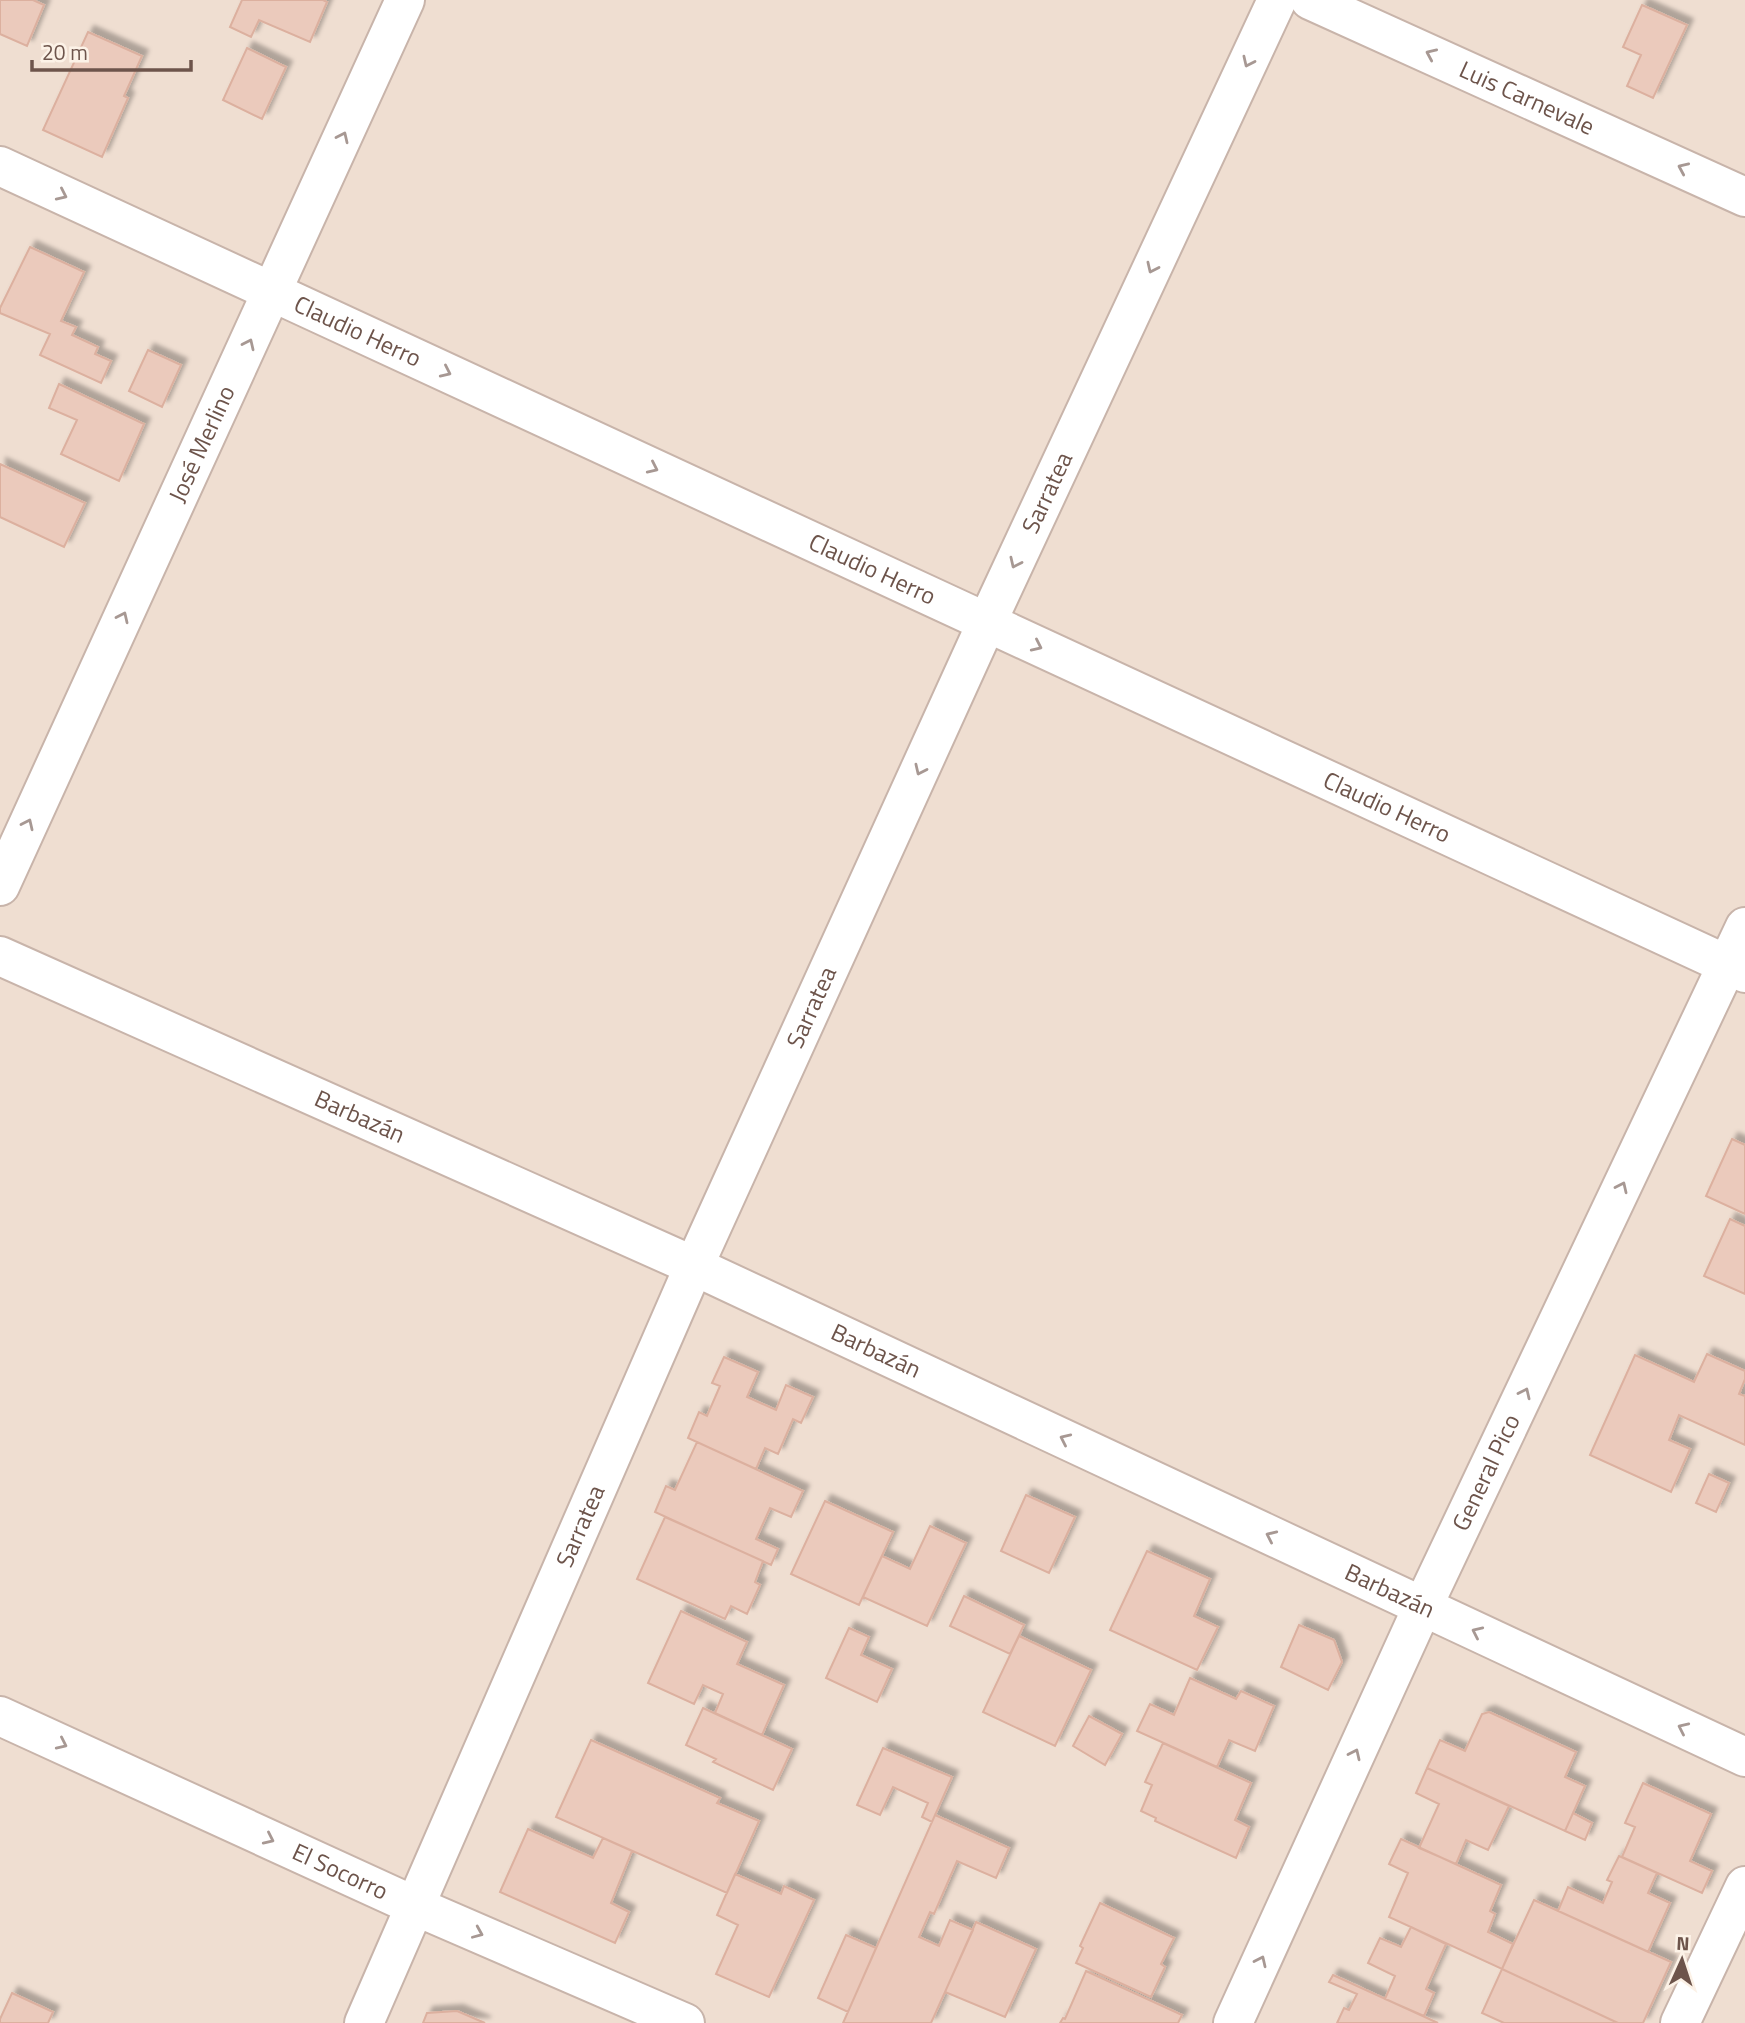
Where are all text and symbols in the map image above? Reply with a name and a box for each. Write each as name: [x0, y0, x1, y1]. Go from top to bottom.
scale bar: [32, 28, 191, 72]
text: 20 m: [42, 36, 88, 68]
one-way arrow: [1426, 49, 1438, 63]
street label: Luis Carnevale: [1454, 51, 1601, 144]
one-way arrow: [1242, 55, 1256, 67]
one-way arrow: [335, 131, 349, 144]
one-way arrow: [1678, 162, 1690, 176]
one-way arrow: [55, 187, 67, 201]
one-way arrow: [1146, 261, 1160, 273]
street label: Claudio Herro: [288, 285, 428, 375]
one-way arrow: [241, 338, 255, 351]
one-way arrow: [439, 364, 451, 378]
street label: José Merlino: [159, 379, 243, 508]
street label: Sarratea: [1012, 446, 1081, 539]
one-way arrow: [646, 460, 658, 474]
street label: Claudio Herro: [803, 523, 942, 613]
one-way arrow: [1009, 556, 1023, 568]
one-way arrow: [115, 612, 129, 624]
one-way arrow: [1030, 637, 1042, 651]
street label: Claudio Herro: [1318, 761, 1457, 851]
one-way arrow: [914, 763, 928, 775]
one-way arrow: [20, 819, 34, 831]
street label: Sarratea: [777, 960, 845, 1054]
street label: Barbazán: [309, 1080, 411, 1152]
one-way arrow: [1614, 1182, 1628, 1194]
street label: Barbazán: [826, 1314, 927, 1387]
one-way arrow: [1516, 1388, 1530, 1400]
street label: General Pico: [1442, 1408, 1529, 1537]
one-way arrow: [1060, 1434, 1072, 1448]
street label: Sarratea: [546, 1479, 613, 1573]
one-way arrow: [1266, 1530, 1278, 1544]
street label: Barbazán: [1339, 1554, 1441, 1627]
one-way arrow: [1472, 1626, 1484, 1640]
one-way arrow: [1678, 1722, 1690, 1736]
one-way arrow: [55, 1736, 67, 1750]
one-way arrow: [1347, 1749, 1361, 1761]
one-way arrow: [262, 1831, 274, 1845]
street label: El Socorro: [287, 1833, 394, 1908]
one-way arrow: [470, 1925, 483, 1939]
north arrow: [1647, 1925, 1717, 1995]
text: N: [1676, 1928, 1690, 1957]
one-way arrow: [1253, 1956, 1267, 1968]

